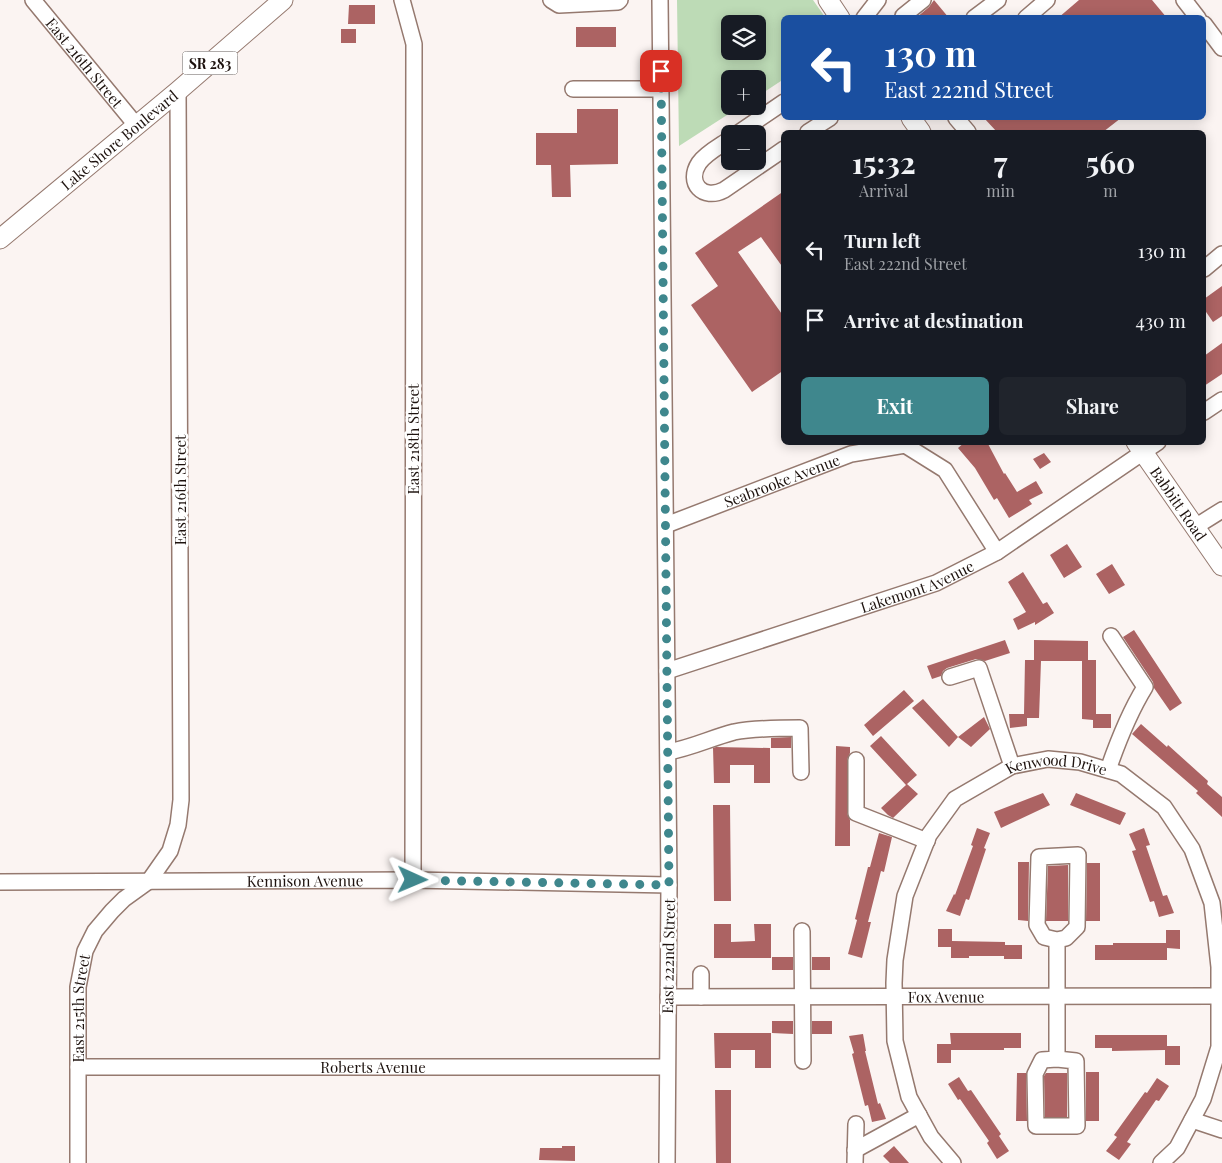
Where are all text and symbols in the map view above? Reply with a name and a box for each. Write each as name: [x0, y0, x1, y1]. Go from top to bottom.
street label: East 216th Street: [42, 13, 128, 112]
map controls: [721, 15, 766, 170]
button: layers: [721, 15, 766, 60]
text: 130 m: [884, 29, 977, 76]
icon: left: [801, 35, 866, 100]
pin: [640, 50, 682, 92]
road number: SR 283: [182, 52, 238, 74]
icon: arrive: [647, 57, 675, 85]
button: +: [721, 70, 766, 115]
text: East 222nd Street: [884, 74, 1053, 104]
street label: Lake Shore Boulevard: [57, 85, 182, 194]
button: −: [721, 125, 766, 170]
text: 15:32: [852, 142, 916, 182]
text: 7: [994, 142, 1007, 182]
text: 560: [1085, 142, 1135, 182]
text: Arrival: [859, 180, 908, 201]
text: min: [986, 180, 1015, 201]
text: m: [1103, 180, 1117, 201]
text: Turn left: [844, 227, 921, 253]
icon: left: [801, 236, 829, 264]
text: 130 m: [1138, 237, 1186, 263]
text: East 222nd Street: [844, 253, 967, 274]
icon: arrive: [801, 306, 829, 334]
text: Arrive at destination: [844, 307, 1024, 333]
text: 430 m: [1135, 307, 1186, 333]
button: Exit: [801, 377, 989, 435]
button: Share: [999, 377, 1186, 435]
street label: East 218th Street: [403, 383, 423, 494]
street label: East 216th Street: [170, 434, 190, 545]
street label: Seabrooke Avenue: [721, 449, 843, 512]
street label: Babbitt Road: [1146, 463, 1212, 545]
street label: Lakemont Avenue: [858, 555, 977, 617]
street label: Kenwood Drive: [1001, 749, 1109, 779]
position arrow: [386, 853, 438, 905]
street label: Kennison Avenue: [247, 870, 363, 891]
street label: East 222nd Street: [657, 897, 679, 1014]
street label: East 215th Street: [68, 951, 94, 1063]
street label: Fox Avenue: [908, 986, 984, 1007]
street label: Roberts Avenue: [320, 1057, 426, 1077]

